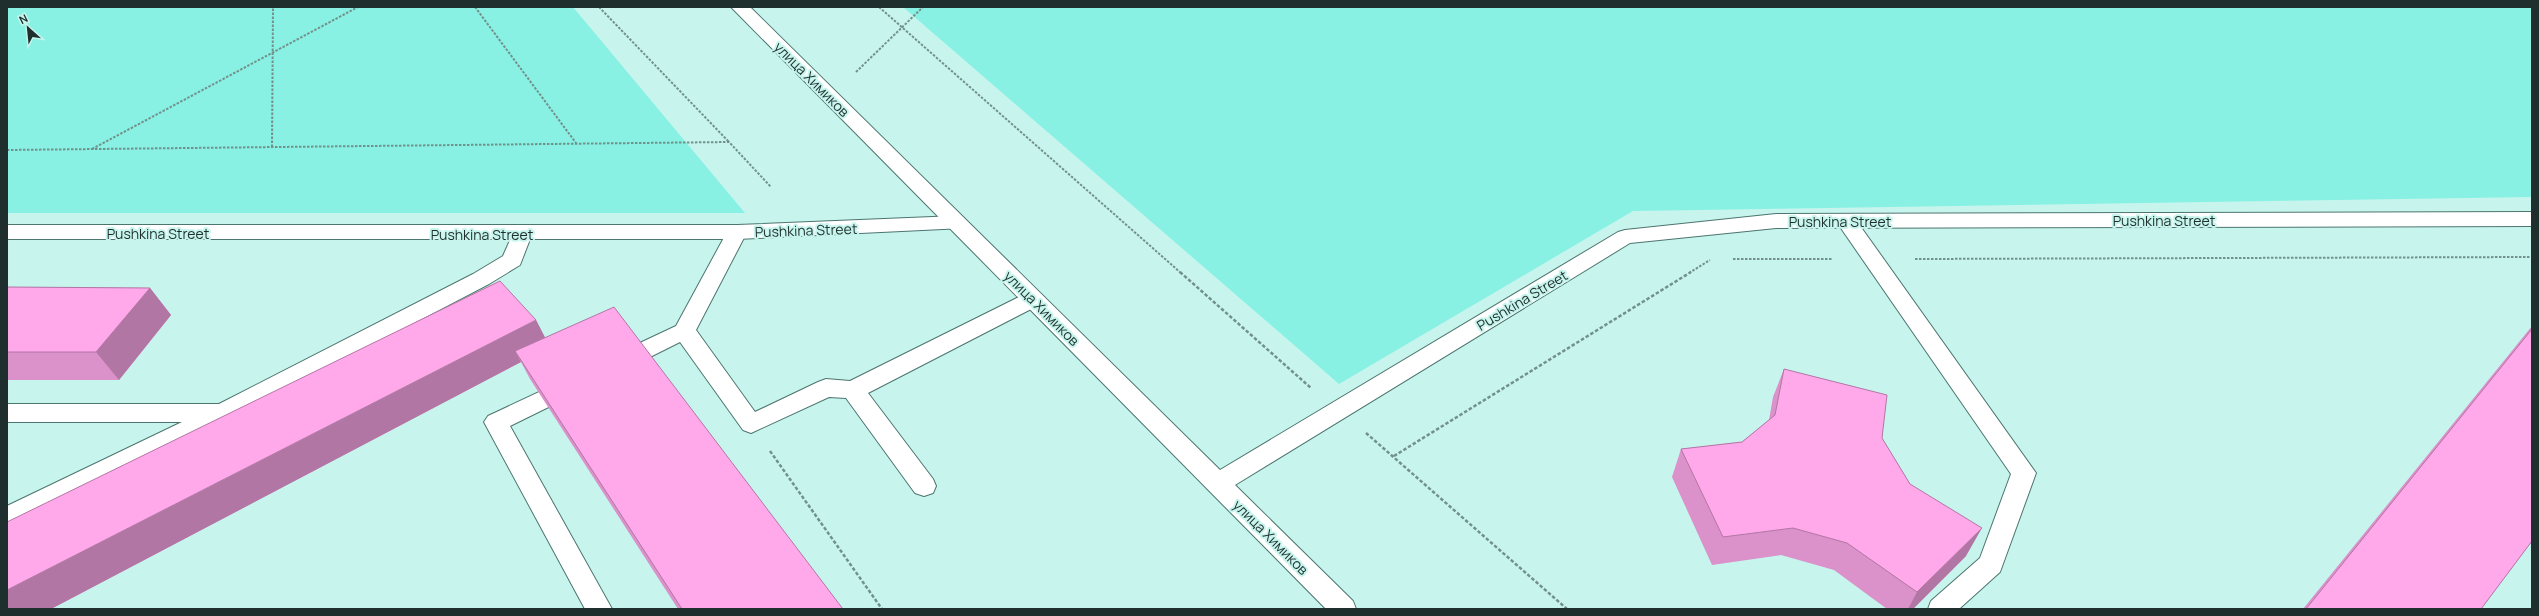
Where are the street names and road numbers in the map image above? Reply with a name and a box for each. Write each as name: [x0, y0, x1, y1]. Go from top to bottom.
street label: улица Химиков: [770, 37, 854, 121]
street label: Pushkina Street: [2113, 211, 2216, 230]
street label: Pushkina Street: [1789, 212, 1892, 231]
street label: Pushkina Street: [754, 219, 858, 241]
street label: Pushkina Street: [107, 224, 210, 243]
street label: Pushkina Street: [431, 225, 534, 244]
street label: Pushkina Street: [1473, 265, 1571, 335]
street label: улица Химиков: [1000, 266, 1084, 350]
street label: улица Химиков: [1229, 495, 1313, 579]

